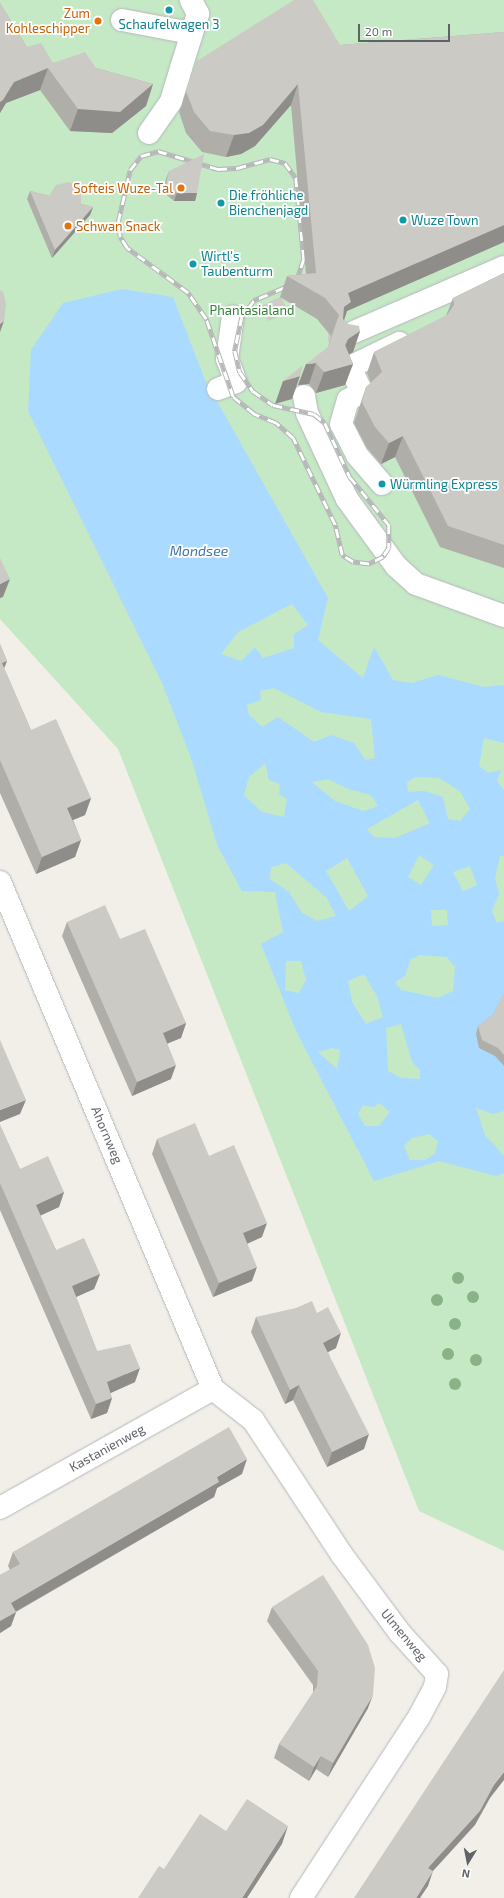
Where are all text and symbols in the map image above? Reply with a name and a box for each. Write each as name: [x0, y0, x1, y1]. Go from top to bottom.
marker: Schaufelwagen 3: [164, 5, 174, 15]
place label: Zum Kohleschipper: [6, 6, 90, 37]
marker: Zum Kohleschipper: [93, 16, 103, 26]
place label: Schaufelwagen 3: [119, 16, 219, 32]
scale bar: [360, 16, 452, 42]
text: 20 m: [365, 24, 392, 38]
place label: Softeis Wuze-Tal: [73, 180, 173, 196]
marker: Softeis Wuze-Tal: [176, 183, 186, 193]
place label: Die fröhliche Bienchenjagd: [229, 188, 308, 219]
marker: Die fröhliche Bienchenjagd: [216, 198, 226, 208]
place label: Wuze Town: [411, 212, 479, 228]
marker: Wuze Town: [398, 215, 408, 225]
place label: Schwan Snack: [76, 218, 160, 234]
marker: Schwan Snack: [63, 221, 73, 231]
place label: Wirtl's Taubenturm: [201, 249, 273, 280]
marker: Wirtl's Taubenturm: [188, 259, 198, 269]
park label: Phantasialand: [210, 302, 294, 318]
place label: Würmling Express: [390, 476, 498, 492]
marker: Würmling Express: [377, 479, 387, 489]
water label: Mondsee: [170, 543, 228, 559]
street label: Ahornweg: [88, 1104, 126, 1166]
street label: Kastanienweg: [67, 1421, 147, 1475]
street label: Ulmenweg: [378, 1606, 430, 1664]
north arrow: [448, 1842, 488, 1882]
text: N: [461, 1867, 471, 1881]

